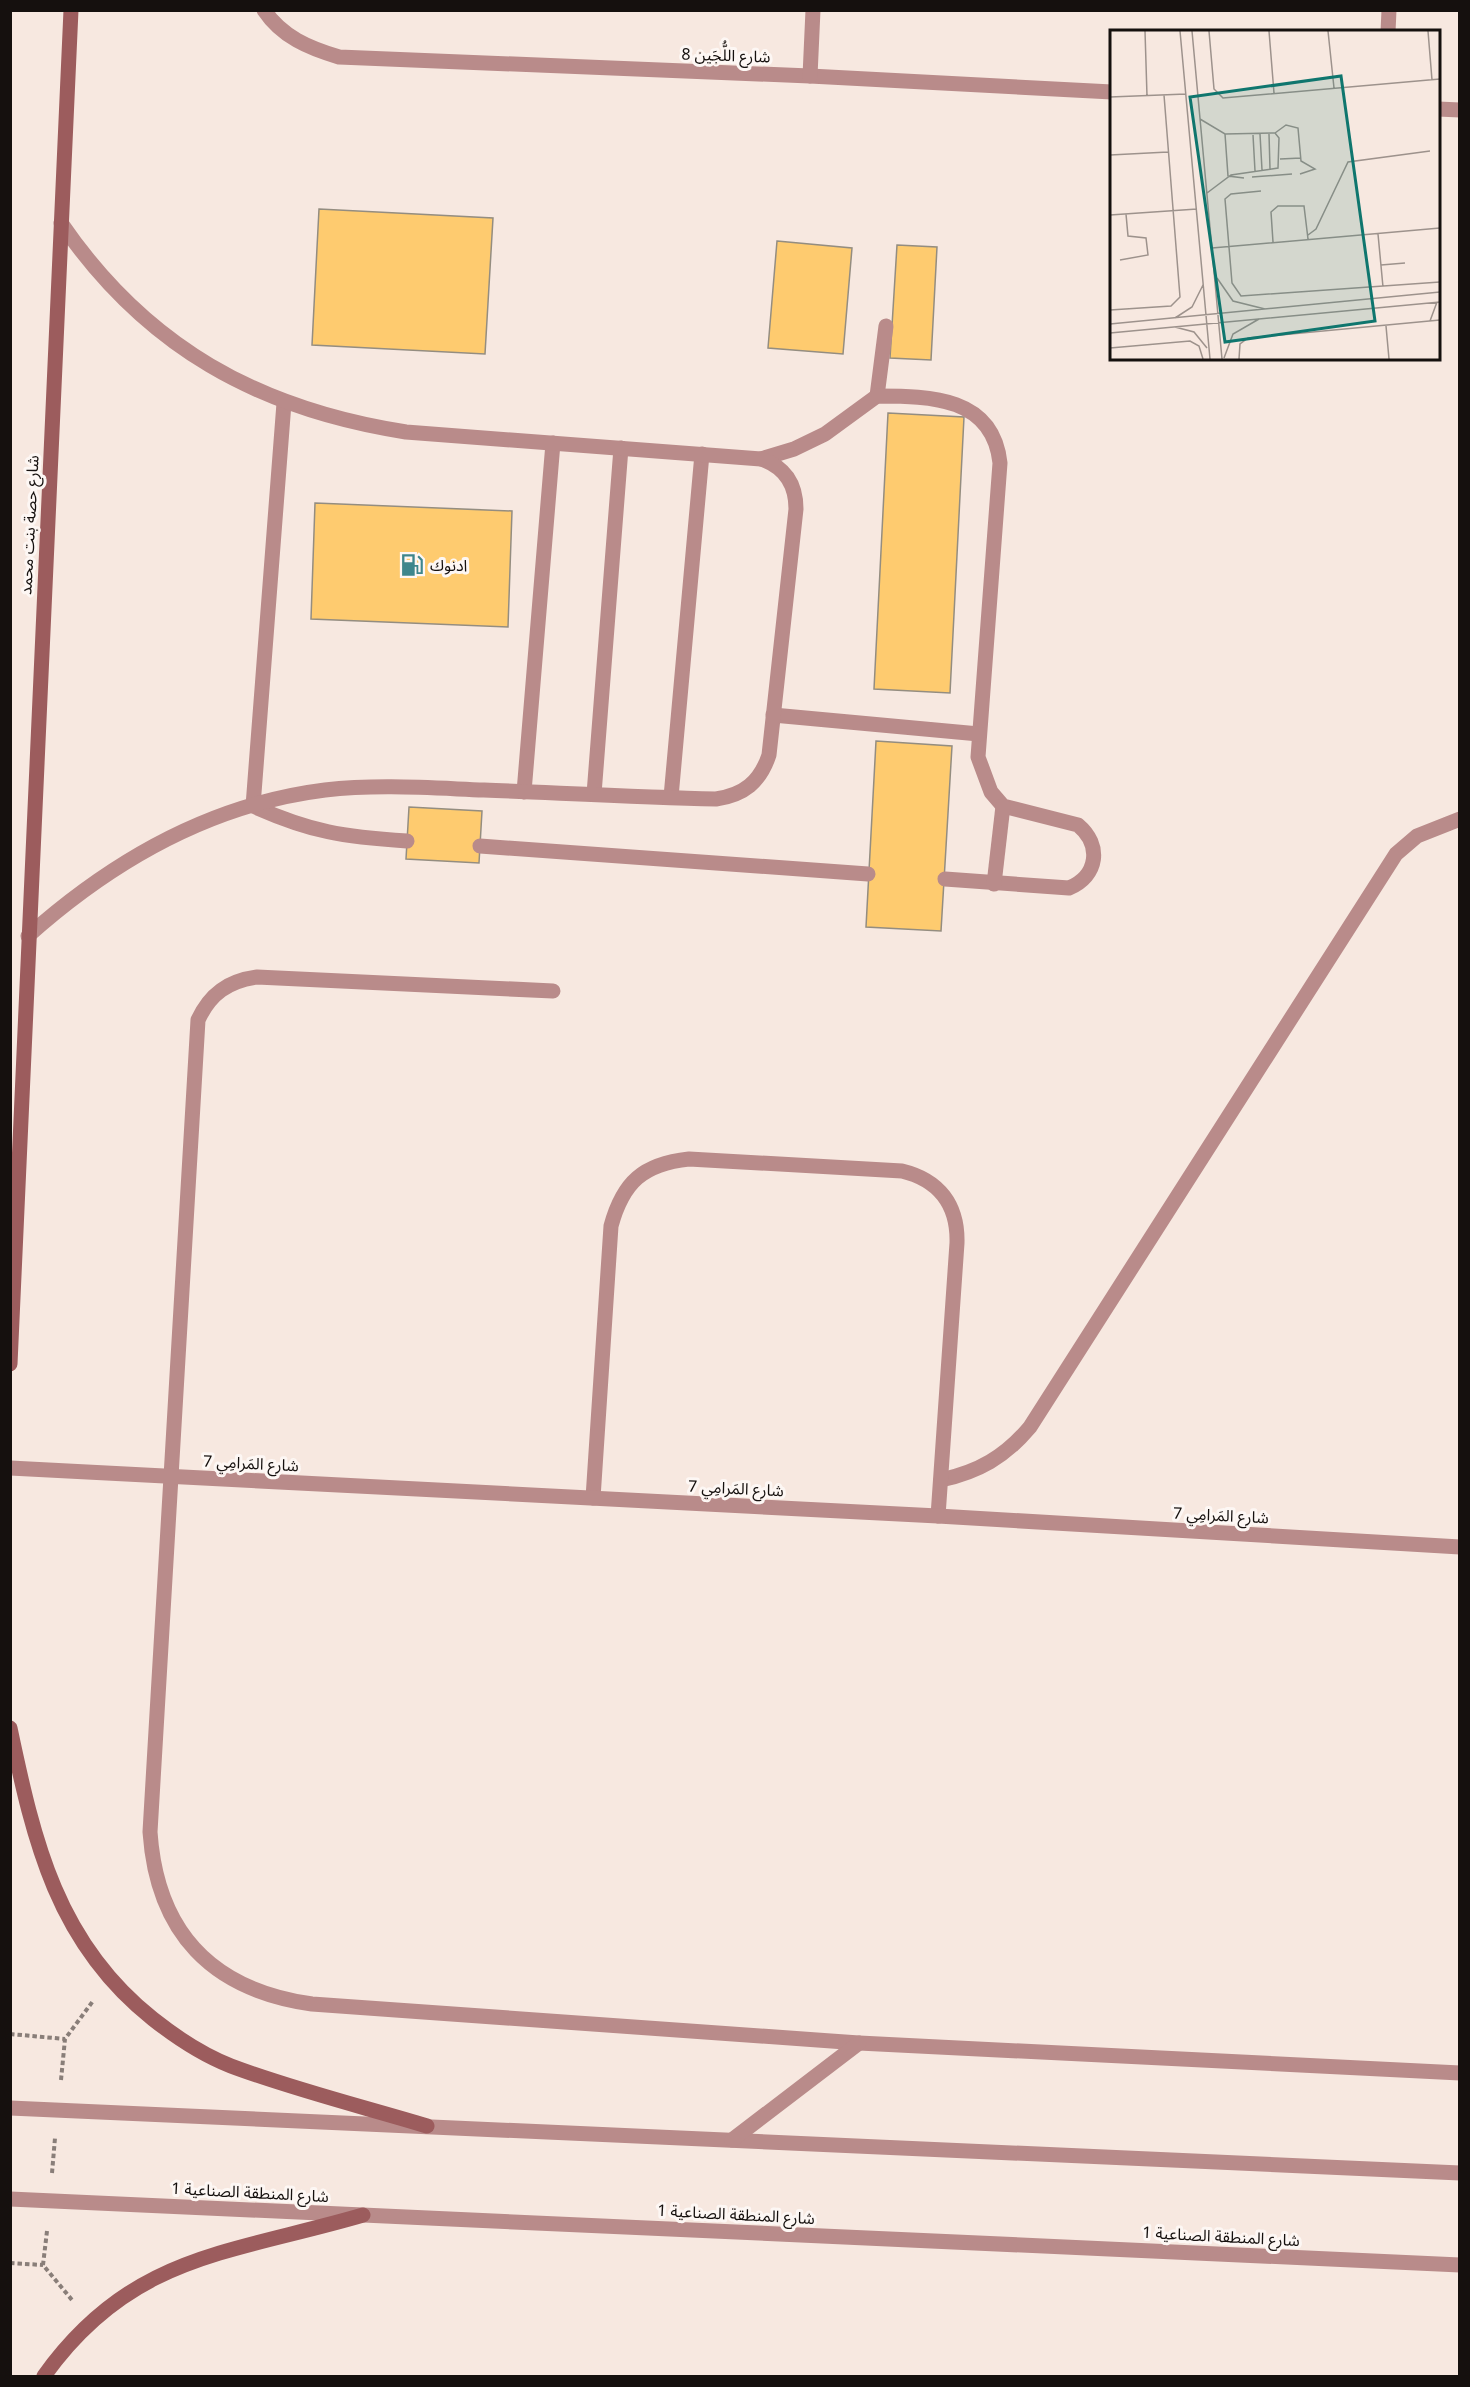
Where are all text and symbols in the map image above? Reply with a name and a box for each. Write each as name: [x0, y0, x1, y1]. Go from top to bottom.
inset map: [1110, 30, 1440, 360]
street label: شارع اللُّجَين 8: [681, 39, 771, 70]
street label: شارع حصة بنت محمد: [14, 455, 46, 595]
fuel station icon: ادنوك: [399, 552, 425, 578]
place label: ادنوك: [430, 554, 467, 576]
street label: شارع المَرامِي 7: [202, 1450, 299, 1478]
street label: شارع المَرامِي 7: [687, 1475, 784, 1503]
street label: شارع المَرامِي 7: [1172, 1502, 1269, 1530]
street label: شارع المنطقة الصناعية 1: [171, 2177, 329, 2209]
street label: شارع المنطقة الصناعية 1: [657, 2199, 815, 2231]
street label: شارع المنطقة الصناعية 1: [1142, 2221, 1300, 2253]

